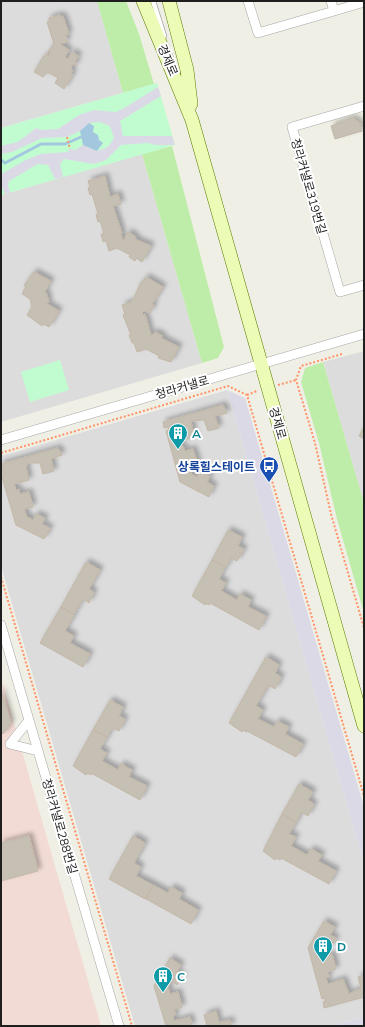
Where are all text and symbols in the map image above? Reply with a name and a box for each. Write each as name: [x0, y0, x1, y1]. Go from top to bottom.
street label: 경제로: [155, 42, 181, 78]
street label: 청라커낼로319번길: [288, 136, 330, 236]
street label: 청라커낼로: [153, 372, 211, 402]
street label: 경제로: [266, 405, 290, 441]
building icon: A: [167, 422, 189, 450]
place label: A: [192, 426, 201, 441]
bus stop icon: 상록힐스테이트: [258, 455, 280, 483]
place label: 상록힐스테이트: [178, 459, 255, 474]
street label: 청라커낼로288번길: [39, 776, 81, 876]
building icon: D: [312, 935, 334, 963]
place label: D: [337, 939, 346, 954]
building icon: C: [152, 965, 174, 993]
place label: C: [177, 969, 185, 984]

